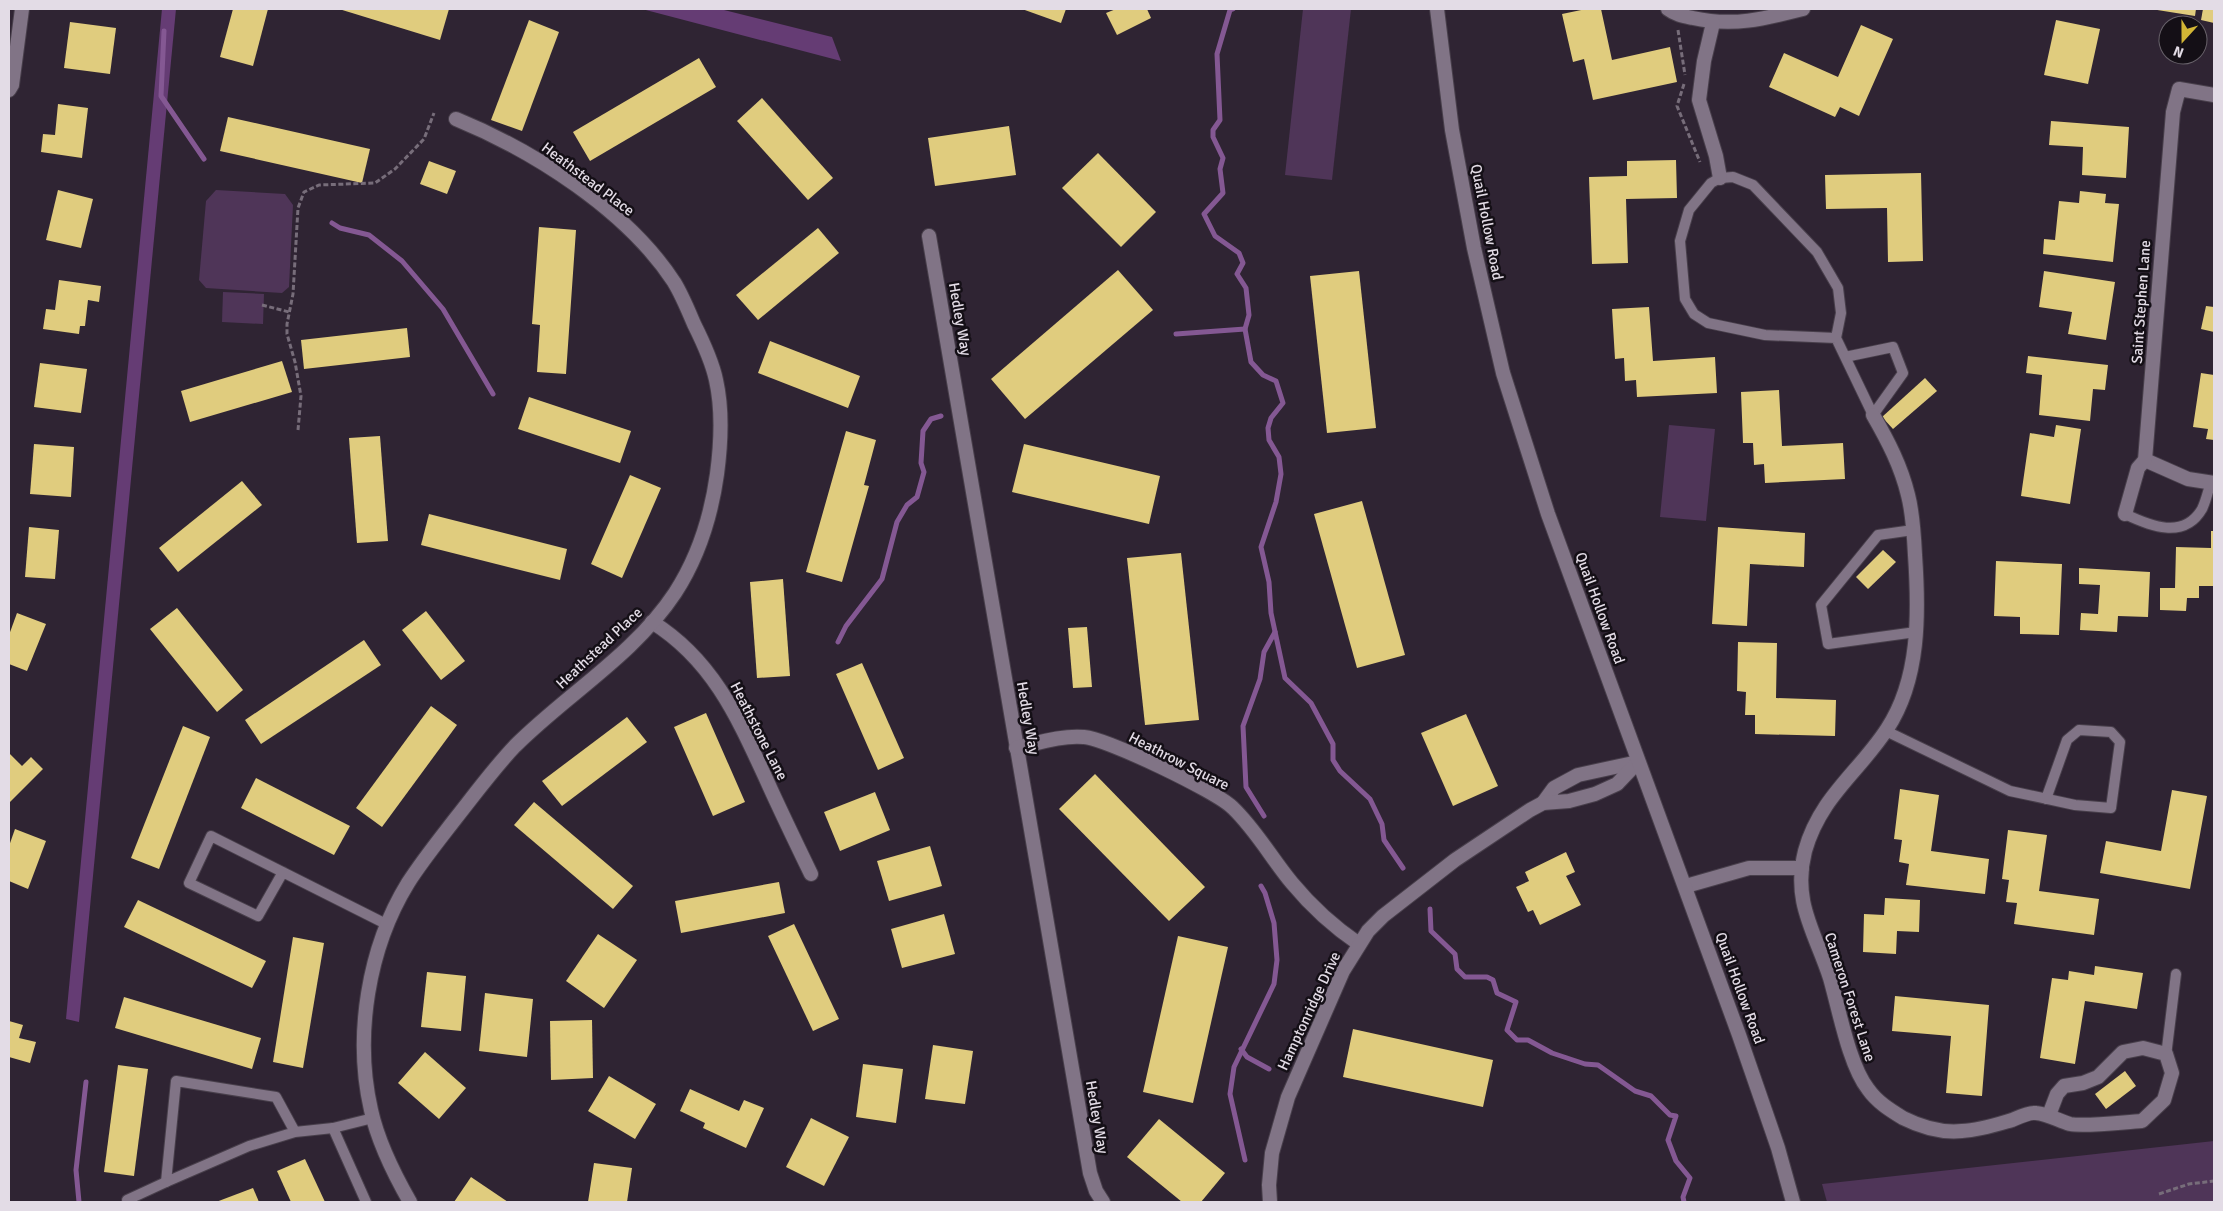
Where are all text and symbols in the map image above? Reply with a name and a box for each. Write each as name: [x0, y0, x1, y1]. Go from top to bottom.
north arrow: [2158, 15, 2208, 65]
text: N: [2171, 42, 2186, 61]
street label: Heathstead Place: [538, 138, 638, 220]
street label: Quail Hollow Road: [1467, 163, 1507, 282]
street label: Saint Stephen Lane: [2128, 240, 2154, 364]
street label: Hedley Way: [945, 281, 975, 357]
street label: Quail Hollow Road: [1571, 550, 1629, 666]
street label: Heathstead Place: [552, 603, 646, 693]
street label: Heathstone Lane: [726, 679, 792, 783]
street label: Hedley Way: [1013, 680, 1043, 756]
street label: Heathrow Square: [1126, 728, 1232, 794]
street label: Quail Hollow Road: [1711, 930, 1769, 1046]
street label: Cameron Forest Lane: [1821, 930, 1879, 1064]
street label: Hamptonridge Drive: [1274, 949, 1344, 1073]
street label: Hedley Way: [1082, 1079, 1112, 1155]

